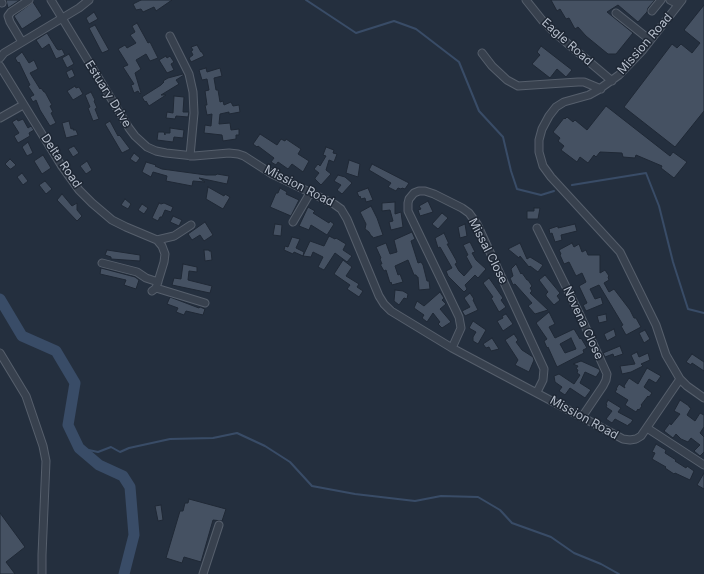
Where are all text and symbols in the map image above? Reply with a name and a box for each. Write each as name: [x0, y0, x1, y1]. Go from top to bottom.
street label: Mission Road: [615, 11, 675, 77]
street label: Eagle Road: [539, 15, 595, 69]
street label: Estuary Drive: [82, 58, 134, 130]
street label: Delta Road: [38, 131, 84, 191]
street label: Mission Road: [262, 162, 336, 210]
street label: Missal Close: [465, 216, 511, 286]
street label: Novena Close: [560, 284, 606, 362]
street label: Mission Road: [547, 393, 621, 443]

